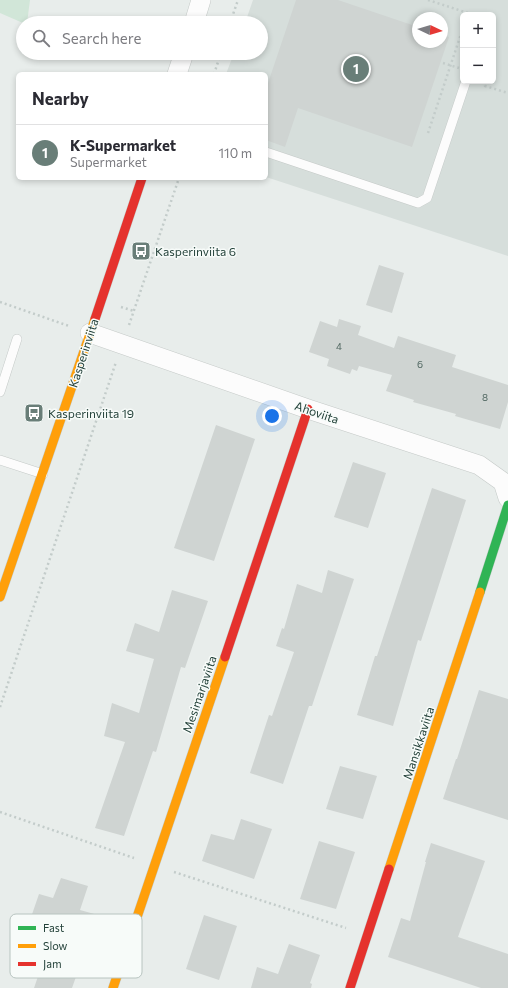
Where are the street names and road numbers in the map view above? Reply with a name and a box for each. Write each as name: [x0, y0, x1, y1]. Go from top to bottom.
street label: Kasperinviita: [65, 317, 101, 389]
street label: Ahoviita: [293, 398, 341, 426]
street label: Mesimarjaviita: [179, 654, 219, 734]
street label: Mansikkaviita: [400, 705, 436, 781]

